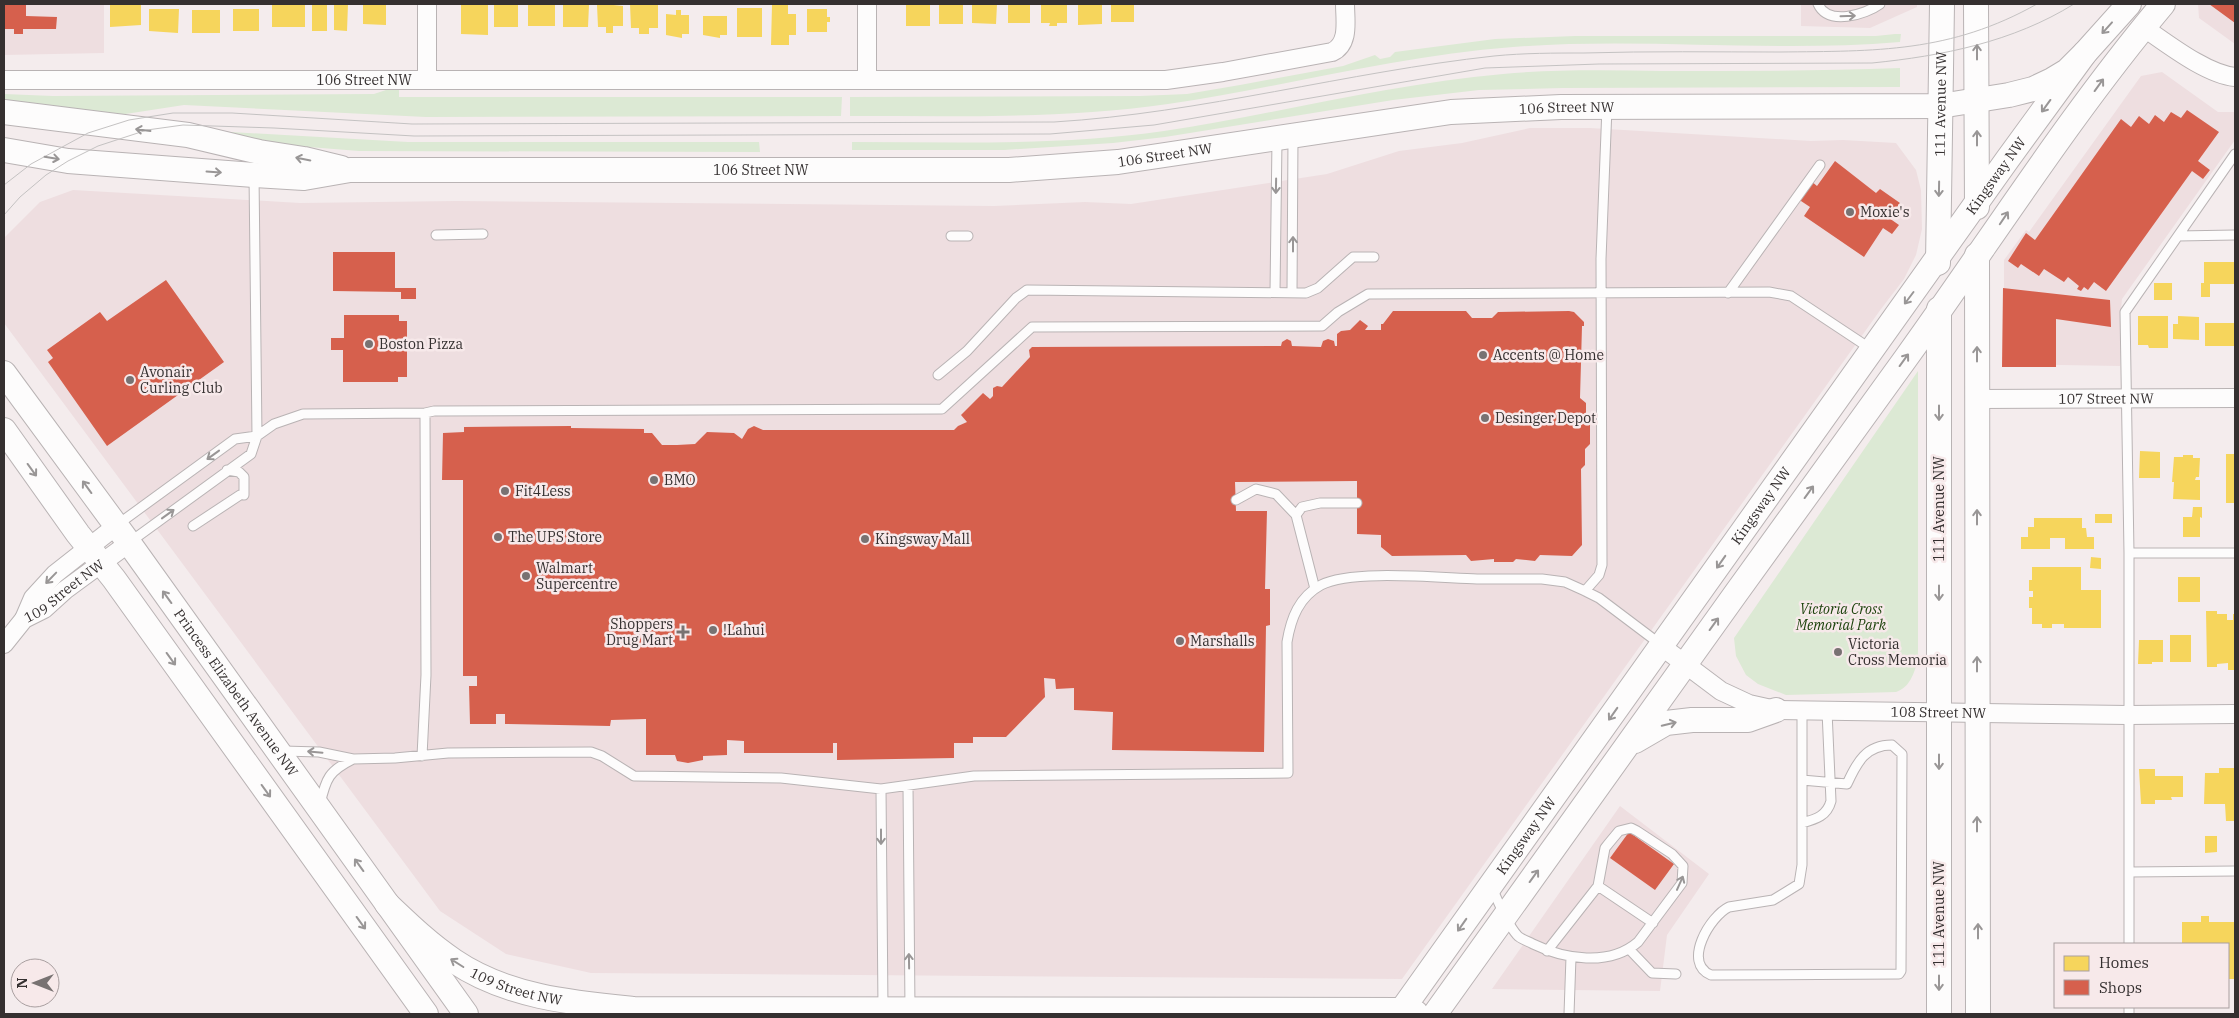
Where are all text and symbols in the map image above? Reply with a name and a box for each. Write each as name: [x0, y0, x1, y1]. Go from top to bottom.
one-way arrow: [1839, 11, 1855, 20]
one-way arrow: [2101, 22, 2113, 35]
one-way arrow: [1972, 44, 1982, 60]
street label: 111 Avenue NW: [1931, 51, 1950, 157]
street label: 106 Street NW: [316, 71, 412, 89]
one-way arrow: [2094, 78, 2104, 92]
street label: 106 Street NW: [1518, 98, 1615, 118]
one-way arrow: [2041, 99, 2051, 113]
one-way arrow: [136, 125, 152, 135]
one-way arrow: [1972, 130, 1982, 146]
street label: Kingsway NW: [1962, 133, 2030, 218]
street label: 106 Street NW: [1116, 139, 1214, 171]
one-way arrow: [44, 153, 60, 163]
one-way arrow: [295, 153, 311, 163]
street label: 106 Street NW: [713, 161, 809, 179]
one-way arrow: [205, 167, 221, 177]
one-way arrow: [1271, 178, 1281, 194]
one-way arrow: [1934, 181, 1944, 197]
place label: Moxie's: [1860, 203, 1910, 221]
marker: Moxie's: [1844, 206, 1856, 218]
one-way arrow: [1999, 211, 2009, 225]
one-way arrow: [1288, 236, 1298, 252]
one-way arrow: [1904, 291, 1914, 305]
place label: Boston Pizza: [379, 335, 463, 353]
marker: Boston Pizza: [363, 338, 375, 350]
place label: Accents @ Home: [1493, 346, 1604, 364]
one-way arrow: [1972, 347, 1982, 363]
marker: Accents @ Home: [1477, 349, 1489, 361]
one-way arrow: [1899, 354, 1909, 368]
place label: Avonair Curling Club: [140, 363, 223, 397]
marker: Avonair Curling Club: [124, 374, 136, 386]
street label: 107 Street NW: [2058, 389, 2154, 408]
one-way arrow: [1934, 404, 1944, 420]
place label: Desinger Depot: [1495, 409, 1596, 427]
marker: Desinger Depot: [1479, 412, 1491, 424]
one-way arrow: [207, 449, 221, 460]
street label: 111 Avenue NW: [1930, 456, 1948, 562]
one-way arrow: [27, 462, 37, 476]
street label: Kingsway NW: [1727, 463, 1795, 548]
place label: BMO: [664, 471, 696, 489]
marker: BMO: [648, 474, 660, 486]
one-way arrow: [82, 480, 92, 494]
place label: Fit4Less: [515, 482, 571, 500]
marker: Fit4Less: [499, 485, 511, 497]
one-way arrow: [1804, 485, 1814, 499]
one-way arrow: [161, 509, 175, 519]
one-way arrow: [1972, 509, 1982, 526]
place label: The UPS Store: [508, 528, 602, 546]
place label: Kingsway Mall: [875, 530, 970, 548]
marker: The UPS Store: [492, 531, 504, 543]
marker: Kingsway Mall: [859, 533, 871, 545]
street label: 109 Street NW: [21, 555, 108, 627]
one-way arrow: [1716, 555, 1726, 569]
place label: Walmart Supercentre: [536, 559, 618, 593]
marker: Walmart Supercentre: [520, 570, 532, 582]
one-way arrow: [45, 572, 57, 585]
one-way arrow: [1934, 584, 1944, 600]
one-way arrow: [162, 590, 172, 604]
park label: Victoria Cross Memorial Park: [1795, 600, 1887, 634]
street label: Princess Elizabeth Avenue NW: [170, 605, 302, 780]
place label: Shoppers Drug Mart: [606, 615, 673, 649]
one-way arrow: [1709, 617, 1719, 631]
place label: !Lahui: [723, 621, 765, 639]
marker: !Lahui: [707, 624, 719, 636]
marker: Shoppers Drug Mart: [677, 626, 689, 638]
place label: Marshalls: [1190, 632, 1255, 650]
marker: Marshalls: [1174, 635, 1186, 647]
place label: Victoria Cross Memoria: [1848, 635, 1947, 669]
marker: Victoria Cross Memoria: [1832, 646, 1844, 658]
one-way arrow: [166, 652, 176, 666]
one-way arrow: [1972, 656, 1982, 672]
street label: 108 Street NW: [1891, 703, 1987, 722]
one-way arrow: [1608, 707, 1618, 721]
one-way arrow: [1661, 719, 1677, 728]
one-way arrow: [308, 748, 324, 757]
one-way arrow: [1934, 754, 1944, 770]
one-way arrow: [261, 784, 271, 798]
street label: Kingsway NW: [1492, 793, 1560, 878]
one-way arrow: [1973, 816, 1982, 832]
one-way arrow: [876, 829, 886, 845]
one-way arrow: [354, 858, 364, 872]
street label: 111 Avenue NW: [1930, 861, 1948, 967]
one-way arrow: [1529, 869, 1539, 883]
one-way arrow: [1676, 876, 1686, 891]
one-way arrow: [356, 916, 366, 930]
one-way arrow: [1457, 918, 1467, 932]
one-way arrow: [1973, 923, 1983, 939]
legend: [2054, 943, 2229, 1008]
one-way arrow: [904, 953, 914, 970]
text: Homes: [2099, 953, 2149, 972]
one-way arrow: [450, 957, 464, 968]
north arrow: [10, 958, 60, 1008]
street label: 109 Street NW: [467, 963, 564, 1009]
one-way arrow: [1934, 974, 1944, 990]
text: N: [13, 977, 31, 989]
text: Shops: [2099, 978, 2142, 997]

